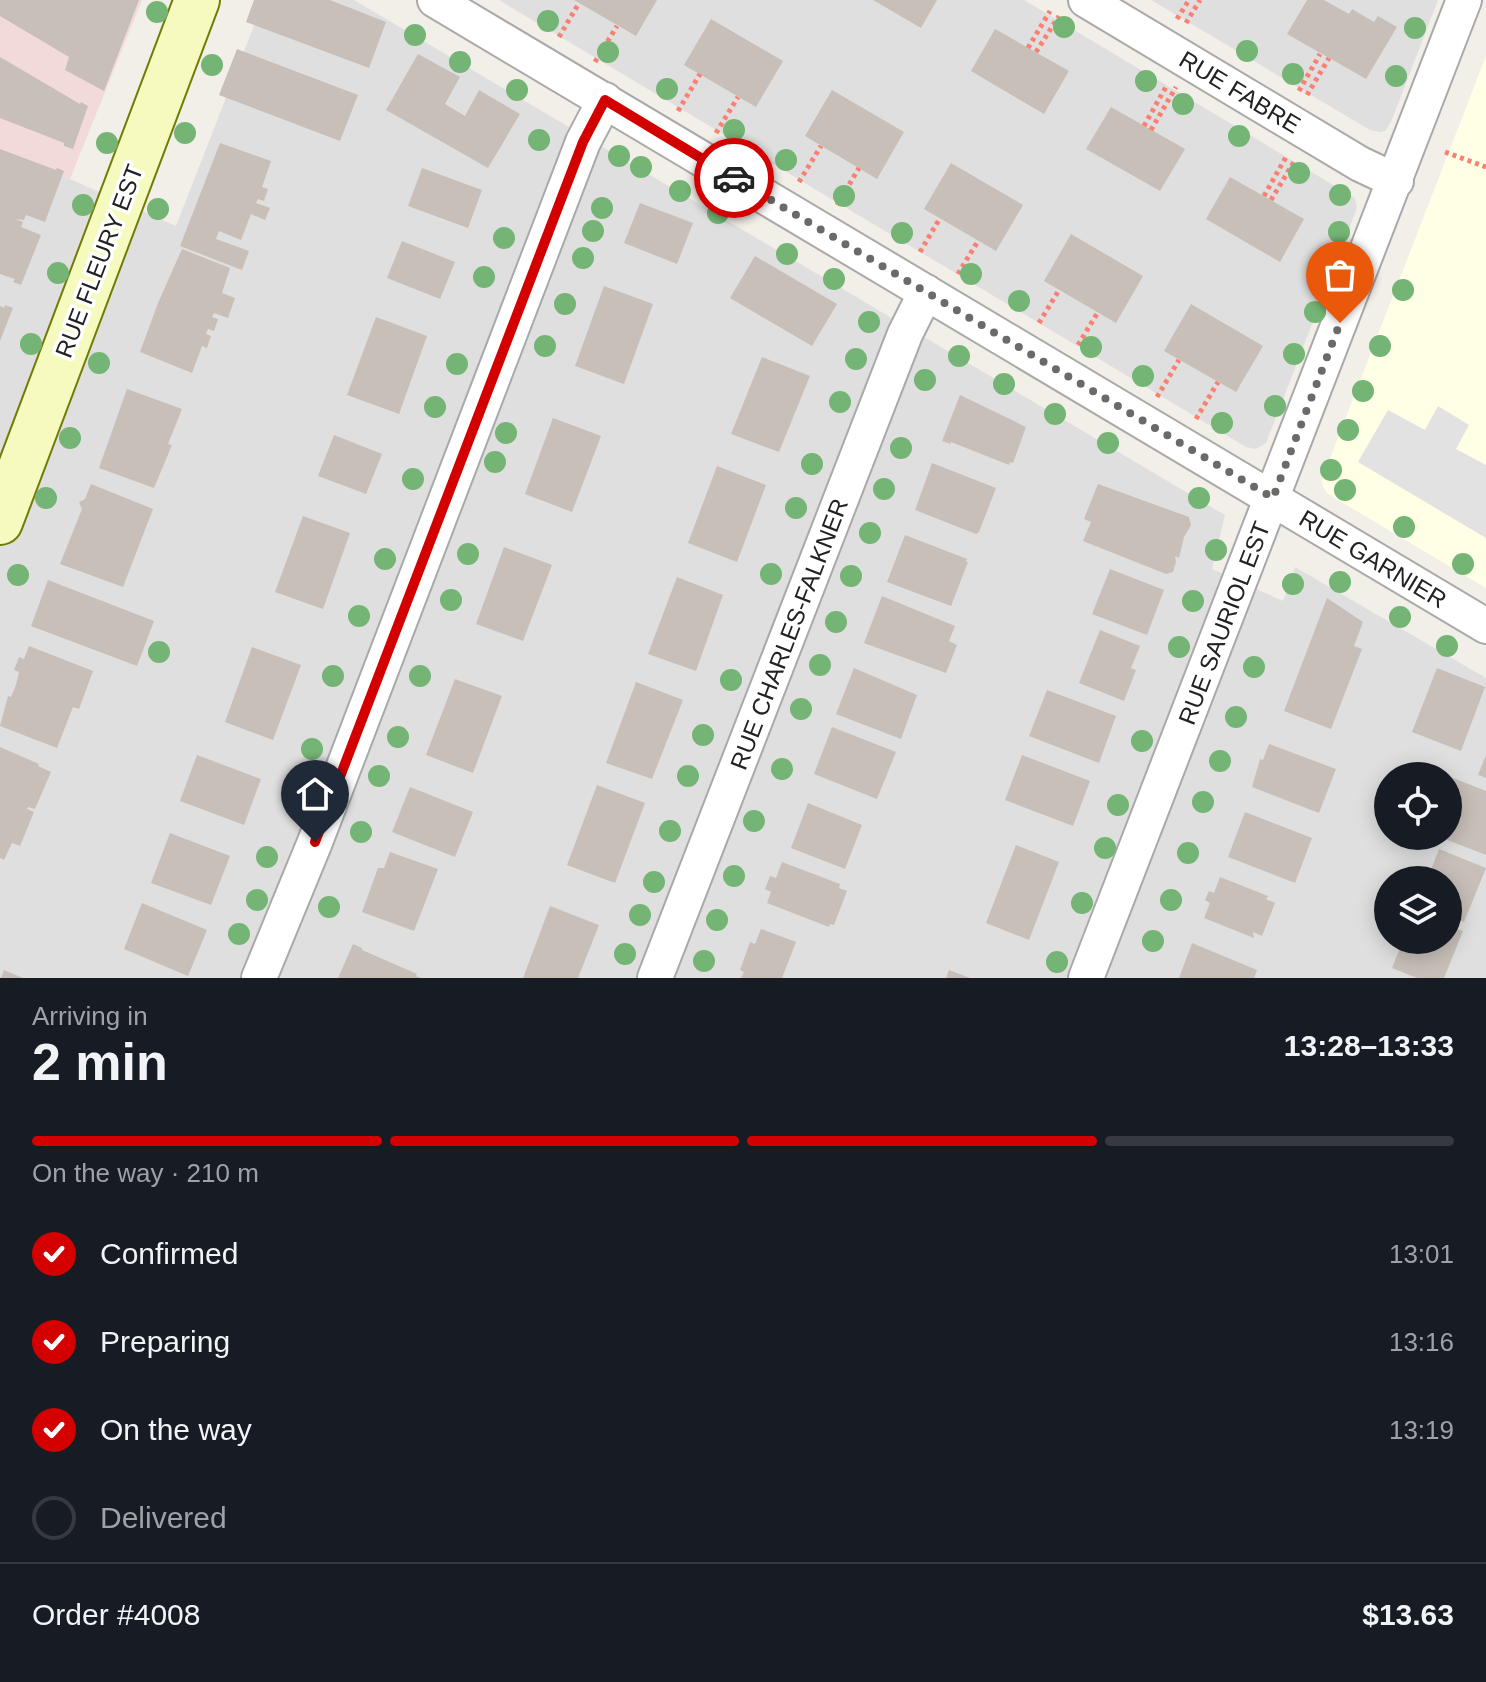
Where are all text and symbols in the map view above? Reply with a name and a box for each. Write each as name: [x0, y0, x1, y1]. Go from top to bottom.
street label: RUE FABRE: [1175, 45, 1305, 139]
courier: [694, 138, 774, 218]
icon: car: [712, 156, 756, 200]
street label: RUE FLEURY EST: [50, 160, 148, 361]
pin: [1306, 241, 1374, 323]
icon: bag: [1318, 253, 1362, 297]
street label: RUE CHARLES-FALKNER: [725, 495, 853, 773]
street label: RUE GARNIER: [1295, 505, 1451, 613]
street label: RUE SAURIOL EST: [1173, 517, 1275, 728]
pin: [281, 760, 349, 842]
map controls: [1374, 762, 1462, 954]
button: locate: [1374, 762, 1462, 850]
icon: home: [293, 772, 337, 816]
button: layers: [1374, 866, 1462, 954]
text: Arriving in: [32, 1001, 148, 1031]
text: 13:28–13:33: [1284, 1029, 1454, 1062]
text: 2 min: [32, 1033, 168, 1091]
text: On the way · 210 m: [32, 1158, 259, 1188]
icon: check: [32, 1232, 76, 1276]
text: Confirmed: [100, 1237, 238, 1270]
text: 13:01: [1389, 1239, 1454, 1269]
icon: check: [32, 1320, 76, 1364]
text: Preparing: [100, 1325, 230, 1358]
text: 13:16: [1389, 1327, 1454, 1357]
icon: check: [32, 1408, 76, 1452]
text: On the way: [100, 1413, 252, 1446]
text: 13:19: [1389, 1415, 1454, 1445]
text: Delivered: [100, 1501, 227, 1534]
text: Order #4008: [32, 1598, 200, 1631]
text: $13.63: [1362, 1598, 1454, 1631]

